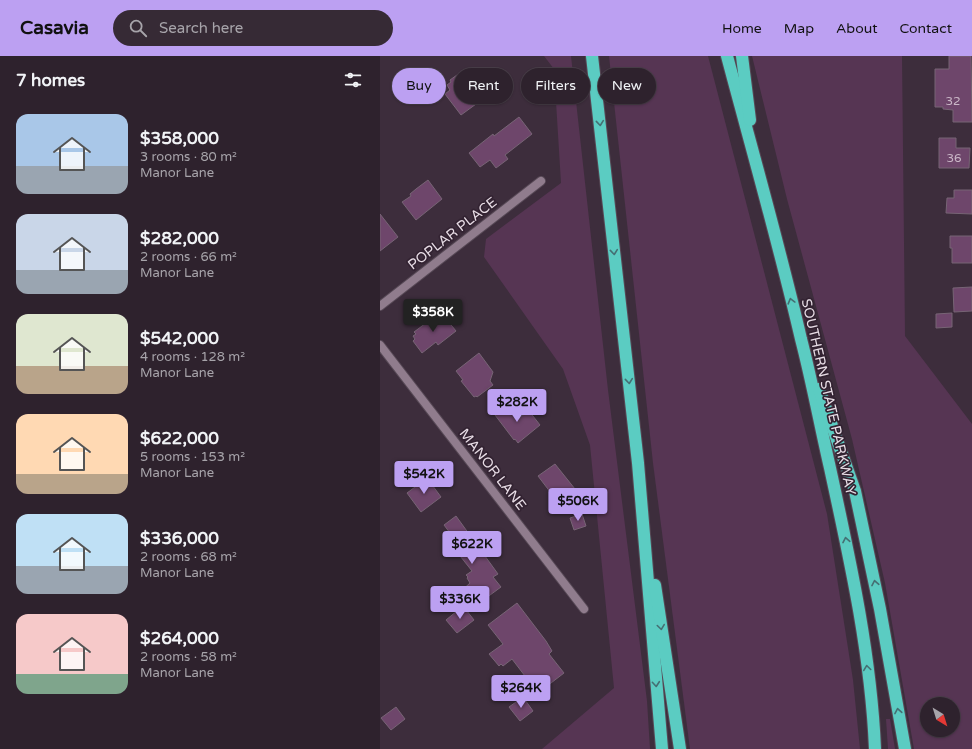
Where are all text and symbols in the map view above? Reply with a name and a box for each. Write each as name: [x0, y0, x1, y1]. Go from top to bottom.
search box: [113, 10, 393, 46]
text: Casavia: [20, 17, 89, 39]
icon: search: [127, 17, 149, 39]
text: Search here: [159, 19, 243, 37]
text: Home: [722, 20, 762, 37]
text: Map: [784, 20, 814, 37]
text: About: [836, 20, 878, 37]
text: Contact: [900, 20, 952, 37]
chip: Buy: [392, 68, 446, 104]
chip: Rent: [454, 68, 513, 104]
chip: Filters: [521, 68, 590, 104]
chip: New: [598, 68, 656, 104]
icon: filters: [342, 69, 364, 91]
text: 7 homes: [16, 70, 85, 91]
house number: 32: [945, 94, 961, 108]
one-way arrow: [595, 120, 604, 126]
text: $358,000: [140, 128, 219, 149]
icon: home: [48, 130, 96, 178]
text: 3 rooms · 80 m²: [140, 149, 237, 165]
house number: 36: [946, 151, 962, 165]
text: Manor Lane: [140, 165, 214, 181]
street label: POPLAR PLACE: [404, 193, 500, 273]
text: $282,000: [140, 228, 219, 249]
icon: home: [48, 230, 96, 278]
text: 2 rooms · 66 m²: [140, 249, 237, 265]
one-way arrow: [610, 249, 619, 255]
text: Manor Lane: [140, 265, 214, 281]
one-way arrow: [788, 297, 796, 304]
street label: SOUTHERN STATE PARKWAY: [798, 297, 859, 497]
pin: $358K: [405, 299, 461, 333]
text: $358K: [412, 304, 454, 320]
text: $542,000: [140, 328, 219, 349]
icon: home: [48, 330, 96, 378]
text: 4 rooms · 128 m²: [140, 349, 245, 365]
text: Manor Lane: [140, 365, 214, 381]
one-way arrow: [624, 378, 633, 384]
pin: $282K: [489, 389, 545, 423]
text: $282K: [496, 394, 538, 410]
street label: MANOR LANE: [456, 425, 530, 513]
text: $622,000: [140, 428, 219, 449]
icon: home: [48, 430, 96, 478]
text: 5 rooms · 153 m²: [140, 449, 245, 465]
pin: $542K: [396, 461, 452, 495]
text: Manor Lane: [140, 465, 214, 481]
text: $542K: [403, 466, 445, 482]
pin: $506K: [550, 488, 606, 522]
text: $506K: [557, 493, 599, 509]
text: $336,000: [140, 528, 219, 549]
icon: home: [48, 530, 96, 578]
pin: $622K: [444, 531, 500, 565]
text: $622K: [451, 536, 493, 552]
one-way arrow: [842, 537, 850, 543]
text: 2 rooms · 68 m²: [140, 549, 237, 565]
text: Manor Lane: [140, 565, 214, 581]
one-way arrow: [871, 580, 879, 586]
pin: $336K: [432, 586, 488, 620]
text: $336K: [439, 591, 481, 607]
one-way arrow: [656, 624, 665, 630]
text: $264,000: [140, 628, 219, 649]
icon: home: [48, 630, 96, 678]
text: 2 rooms · 58 m²: [140, 649, 237, 665]
text: Manor Lane: [140, 665, 214, 681]
one-way arrow: [863, 665, 872, 671]
pin: $264K: [493, 675, 549, 709]
text: $264K: [500, 680, 542, 696]
one-way arrow: [651, 681, 660, 687]
north arrow: [920, 697, 960, 737]
map controls: [920, 697, 960, 737]
one-way arrow: [894, 708, 903, 714]

